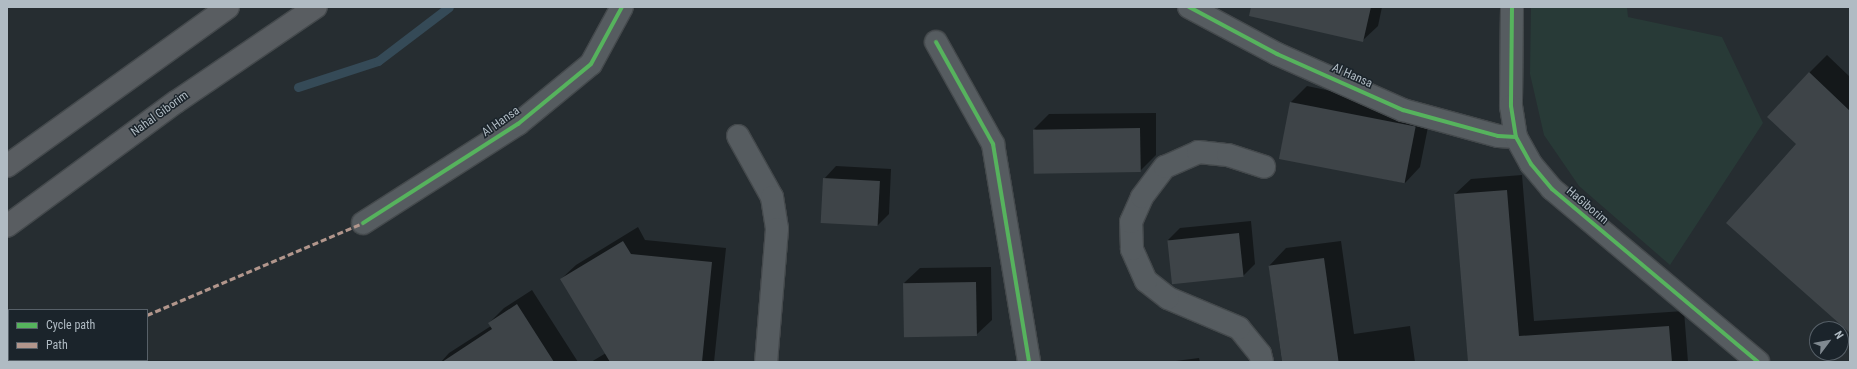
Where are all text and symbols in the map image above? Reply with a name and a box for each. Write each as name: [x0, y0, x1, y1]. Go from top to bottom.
street label: Al Hansa: [1330, 61, 1374, 91]
street label: Nahal Giborim: [128, 88, 192, 140]
street label: Al Hansa: [479, 104, 523, 140]
street label: HaGiborim: [1563, 184, 1611, 228]
legend: [8, 309, 148, 361]
text: Cycle path: [46, 318, 95, 332]
north arrow: [1809, 321, 1849, 361]
text: N: [1831, 329, 1846, 341]
text: Path: [46, 338, 68, 352]

